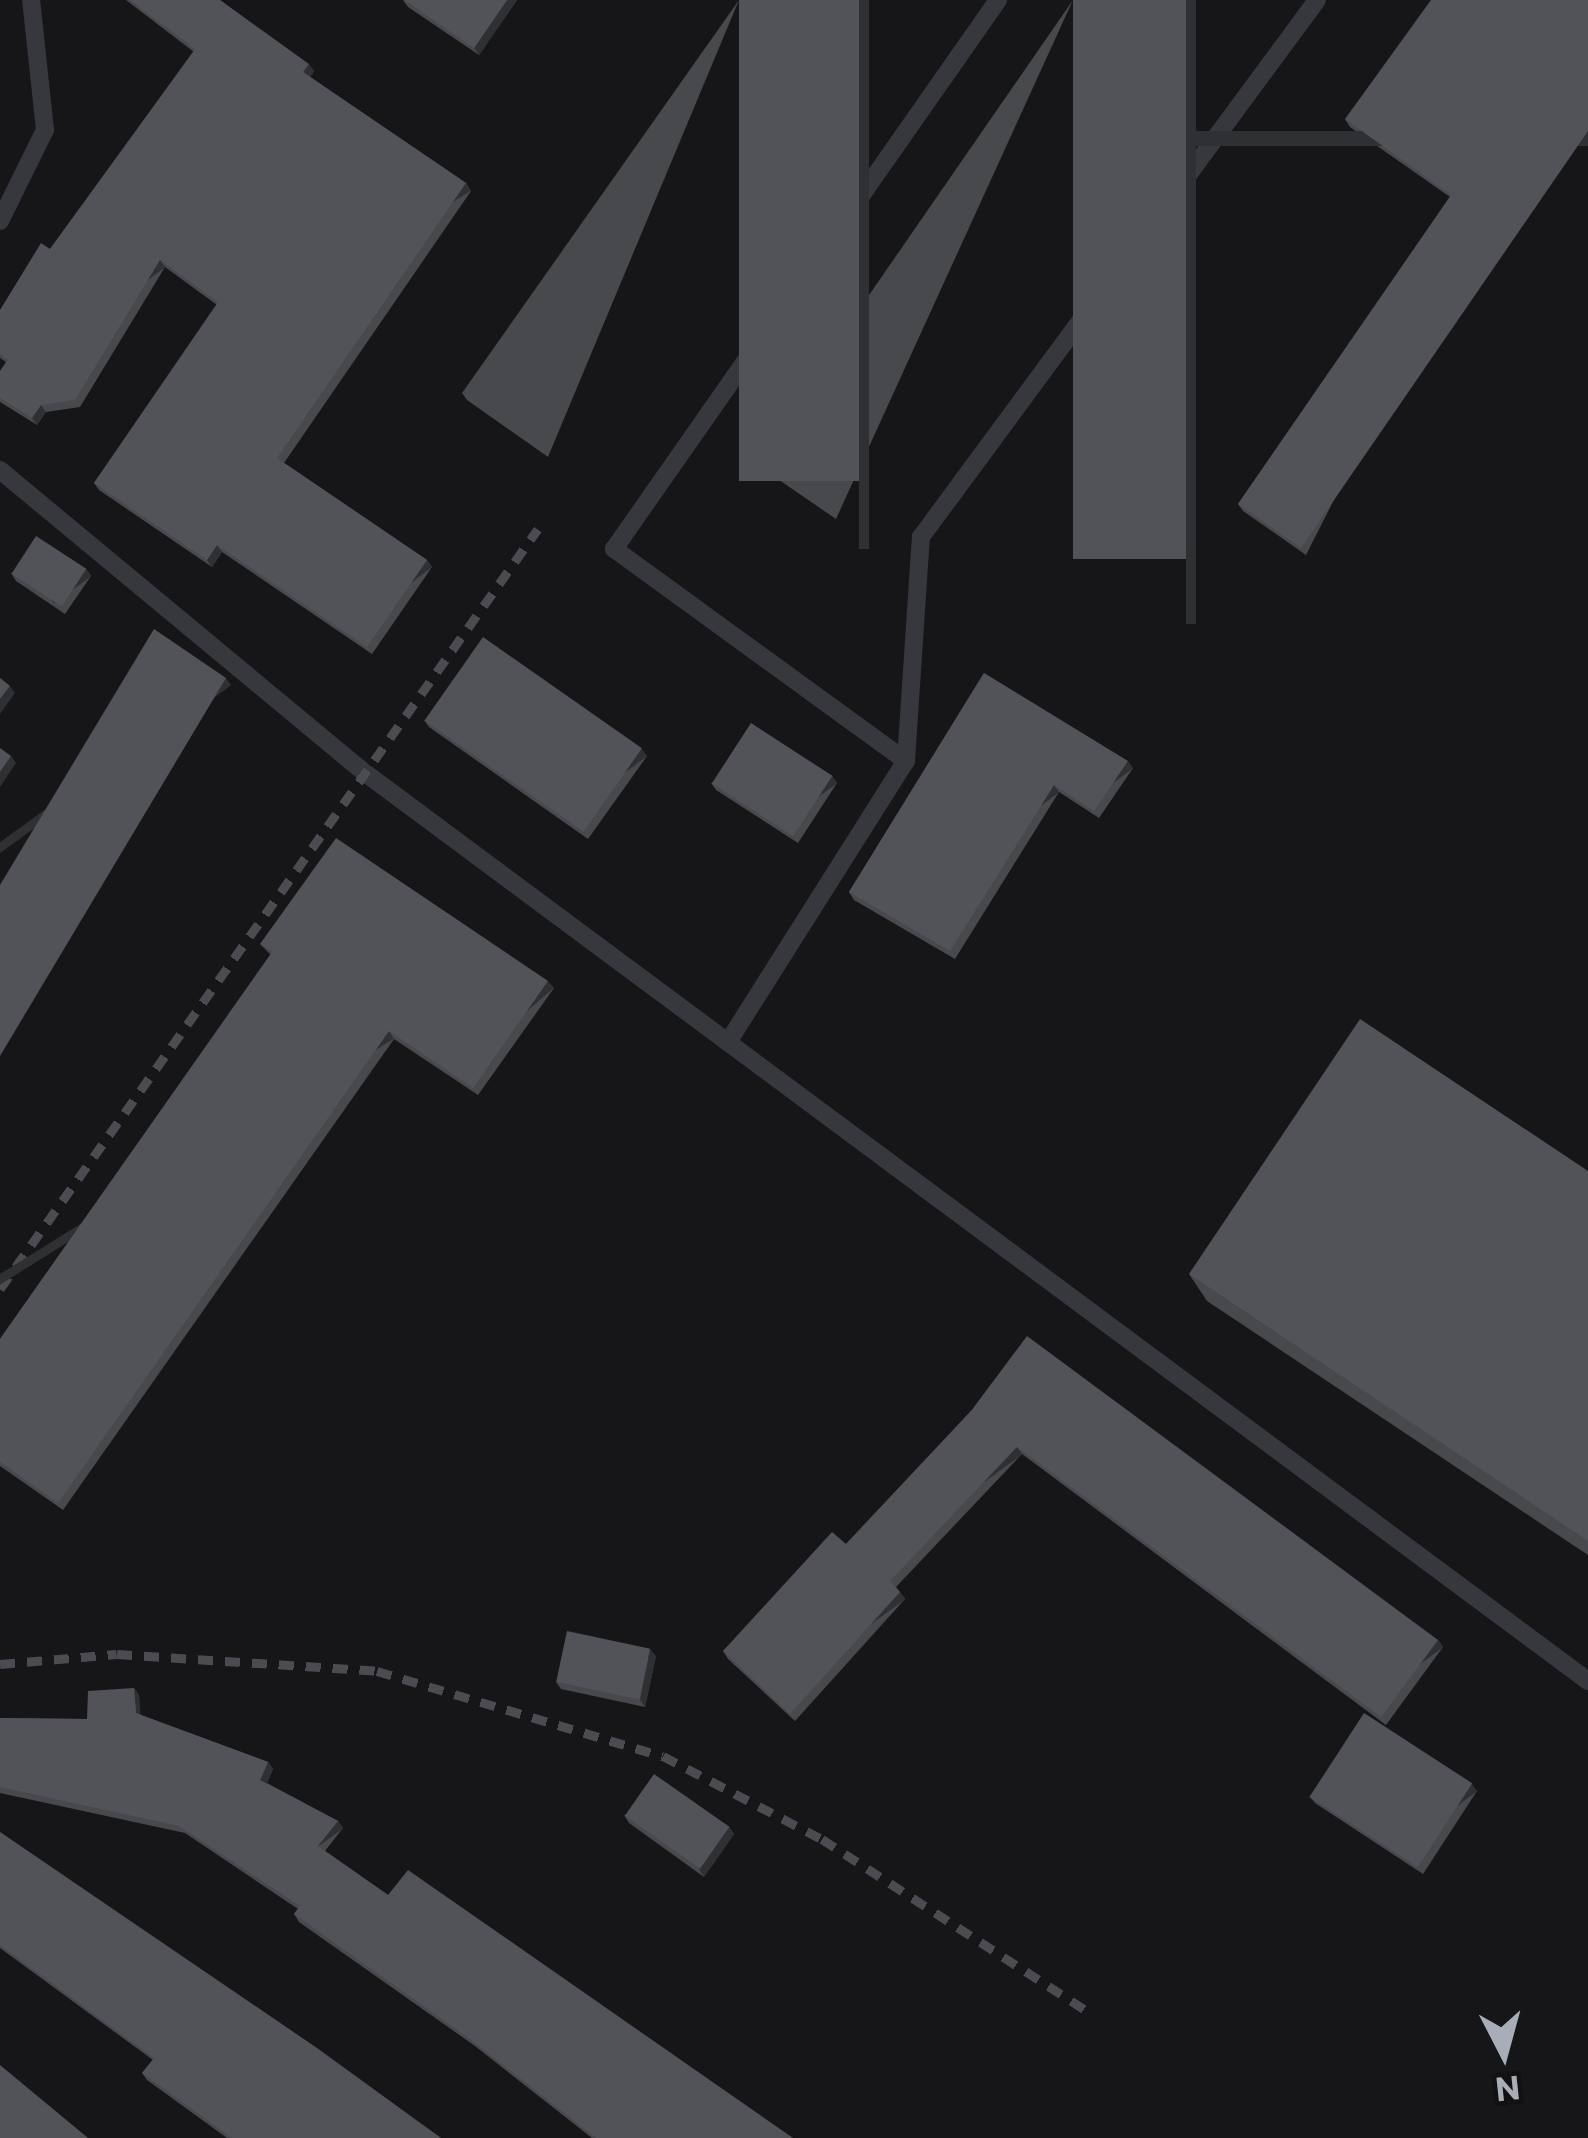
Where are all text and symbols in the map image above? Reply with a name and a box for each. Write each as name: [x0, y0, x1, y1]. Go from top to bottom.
north arrow: [1444, 1994, 1564, 2114]
text: N: [1493, 2069, 1522, 2112]

